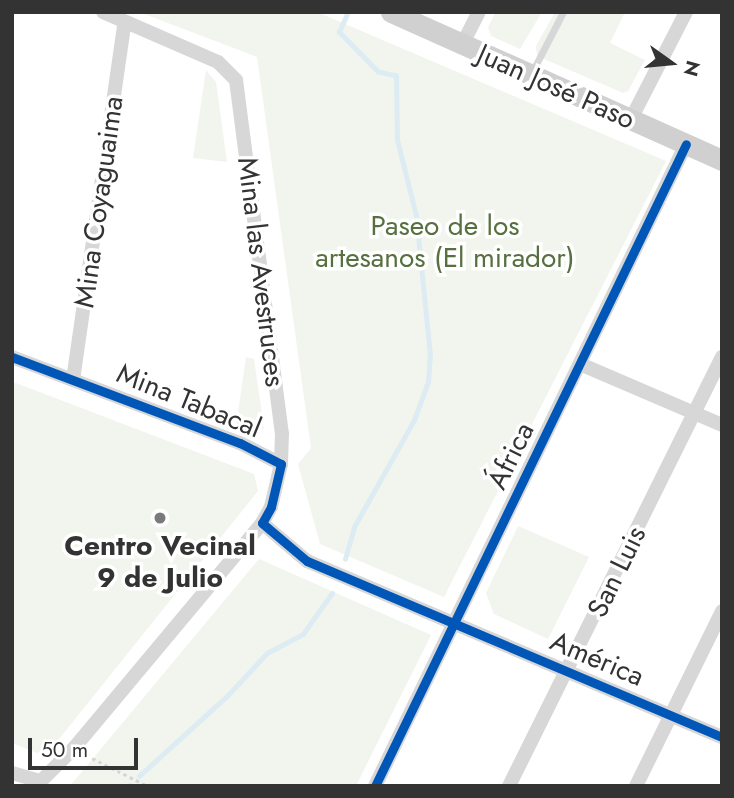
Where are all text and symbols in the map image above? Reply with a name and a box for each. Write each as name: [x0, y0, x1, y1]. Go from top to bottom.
north arrow: [636, 28, 706, 98]
street label: Juan José Paso: [472, 37, 640, 137]
text: N: [677, 58, 707, 79]
street label: Mina Coyaguaima: [68, 94, 130, 310]
street label: Mina las Avestruces: [230, 155, 292, 389]
park label: Paseo de los artesanos (El mirador): [315, 209, 575, 275]
street label: Mina Tabacal: [112, 357, 266, 445]
street label: África: [481, 417, 541, 495]
marker: Centro Vecinal 9 de Julio: [152, 510, 168, 526]
street label: San Luis: [581, 521, 653, 623]
place label: Centro Vecinal 9 de Julio: [64, 529, 256, 595]
street label: América: [545, 624, 649, 694]
scale bar: [32, 724, 142, 768]
text: 50 m: [41, 735, 88, 765]

